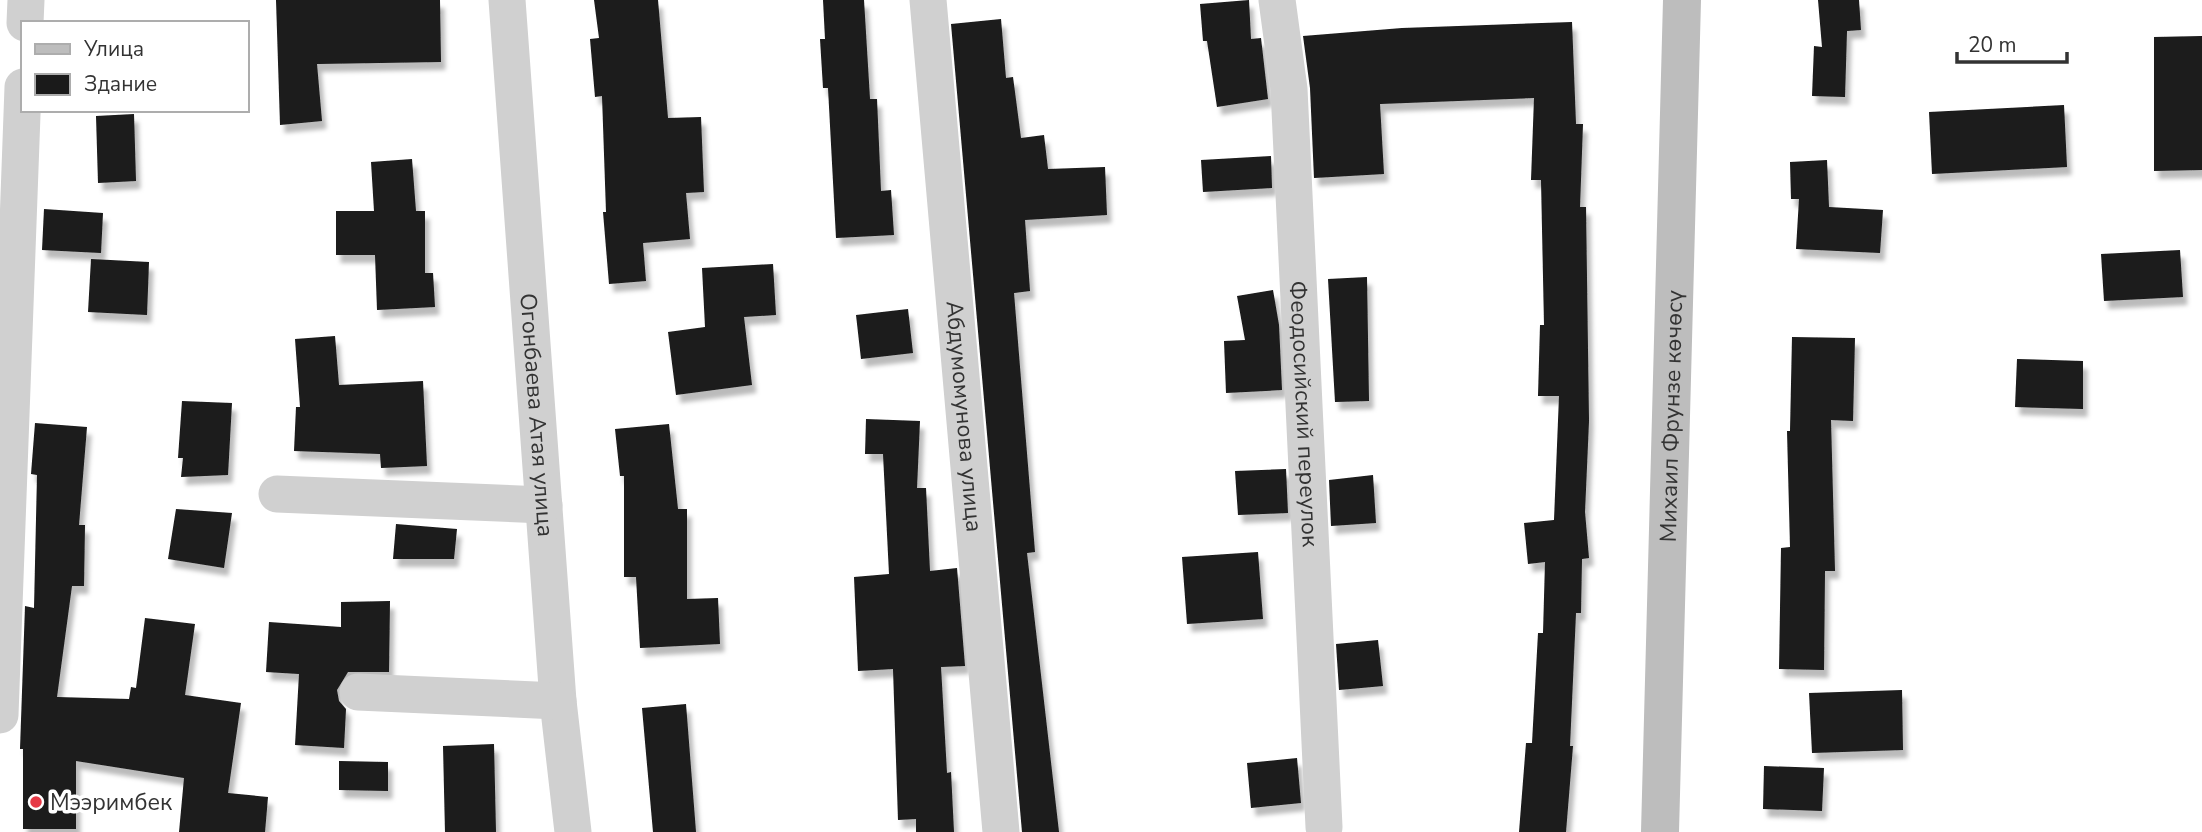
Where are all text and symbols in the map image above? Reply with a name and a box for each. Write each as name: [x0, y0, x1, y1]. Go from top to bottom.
legend: [21, 21, 248, 112]
scale bar: [1957, 21, 2067, 65]
text: 20 m: [1968, 31, 2017, 59]
text: Улица: [83, 35, 144, 63]
text: Здание: [84, 70, 157, 98]
street label: Феодосийский переулок: [1282, 280, 1326, 549]
street label: Михаил Фрунзе көчөсү: [1653, 290, 1690, 543]
street label: Огонбаева Атая улица: [512, 292, 561, 538]
street label: Абдумомунова улица: [938, 299, 990, 533]
place label: Мээримбек: [50, 787, 173, 818]
marker: Мээримбек: [28, 794, 44, 810]

